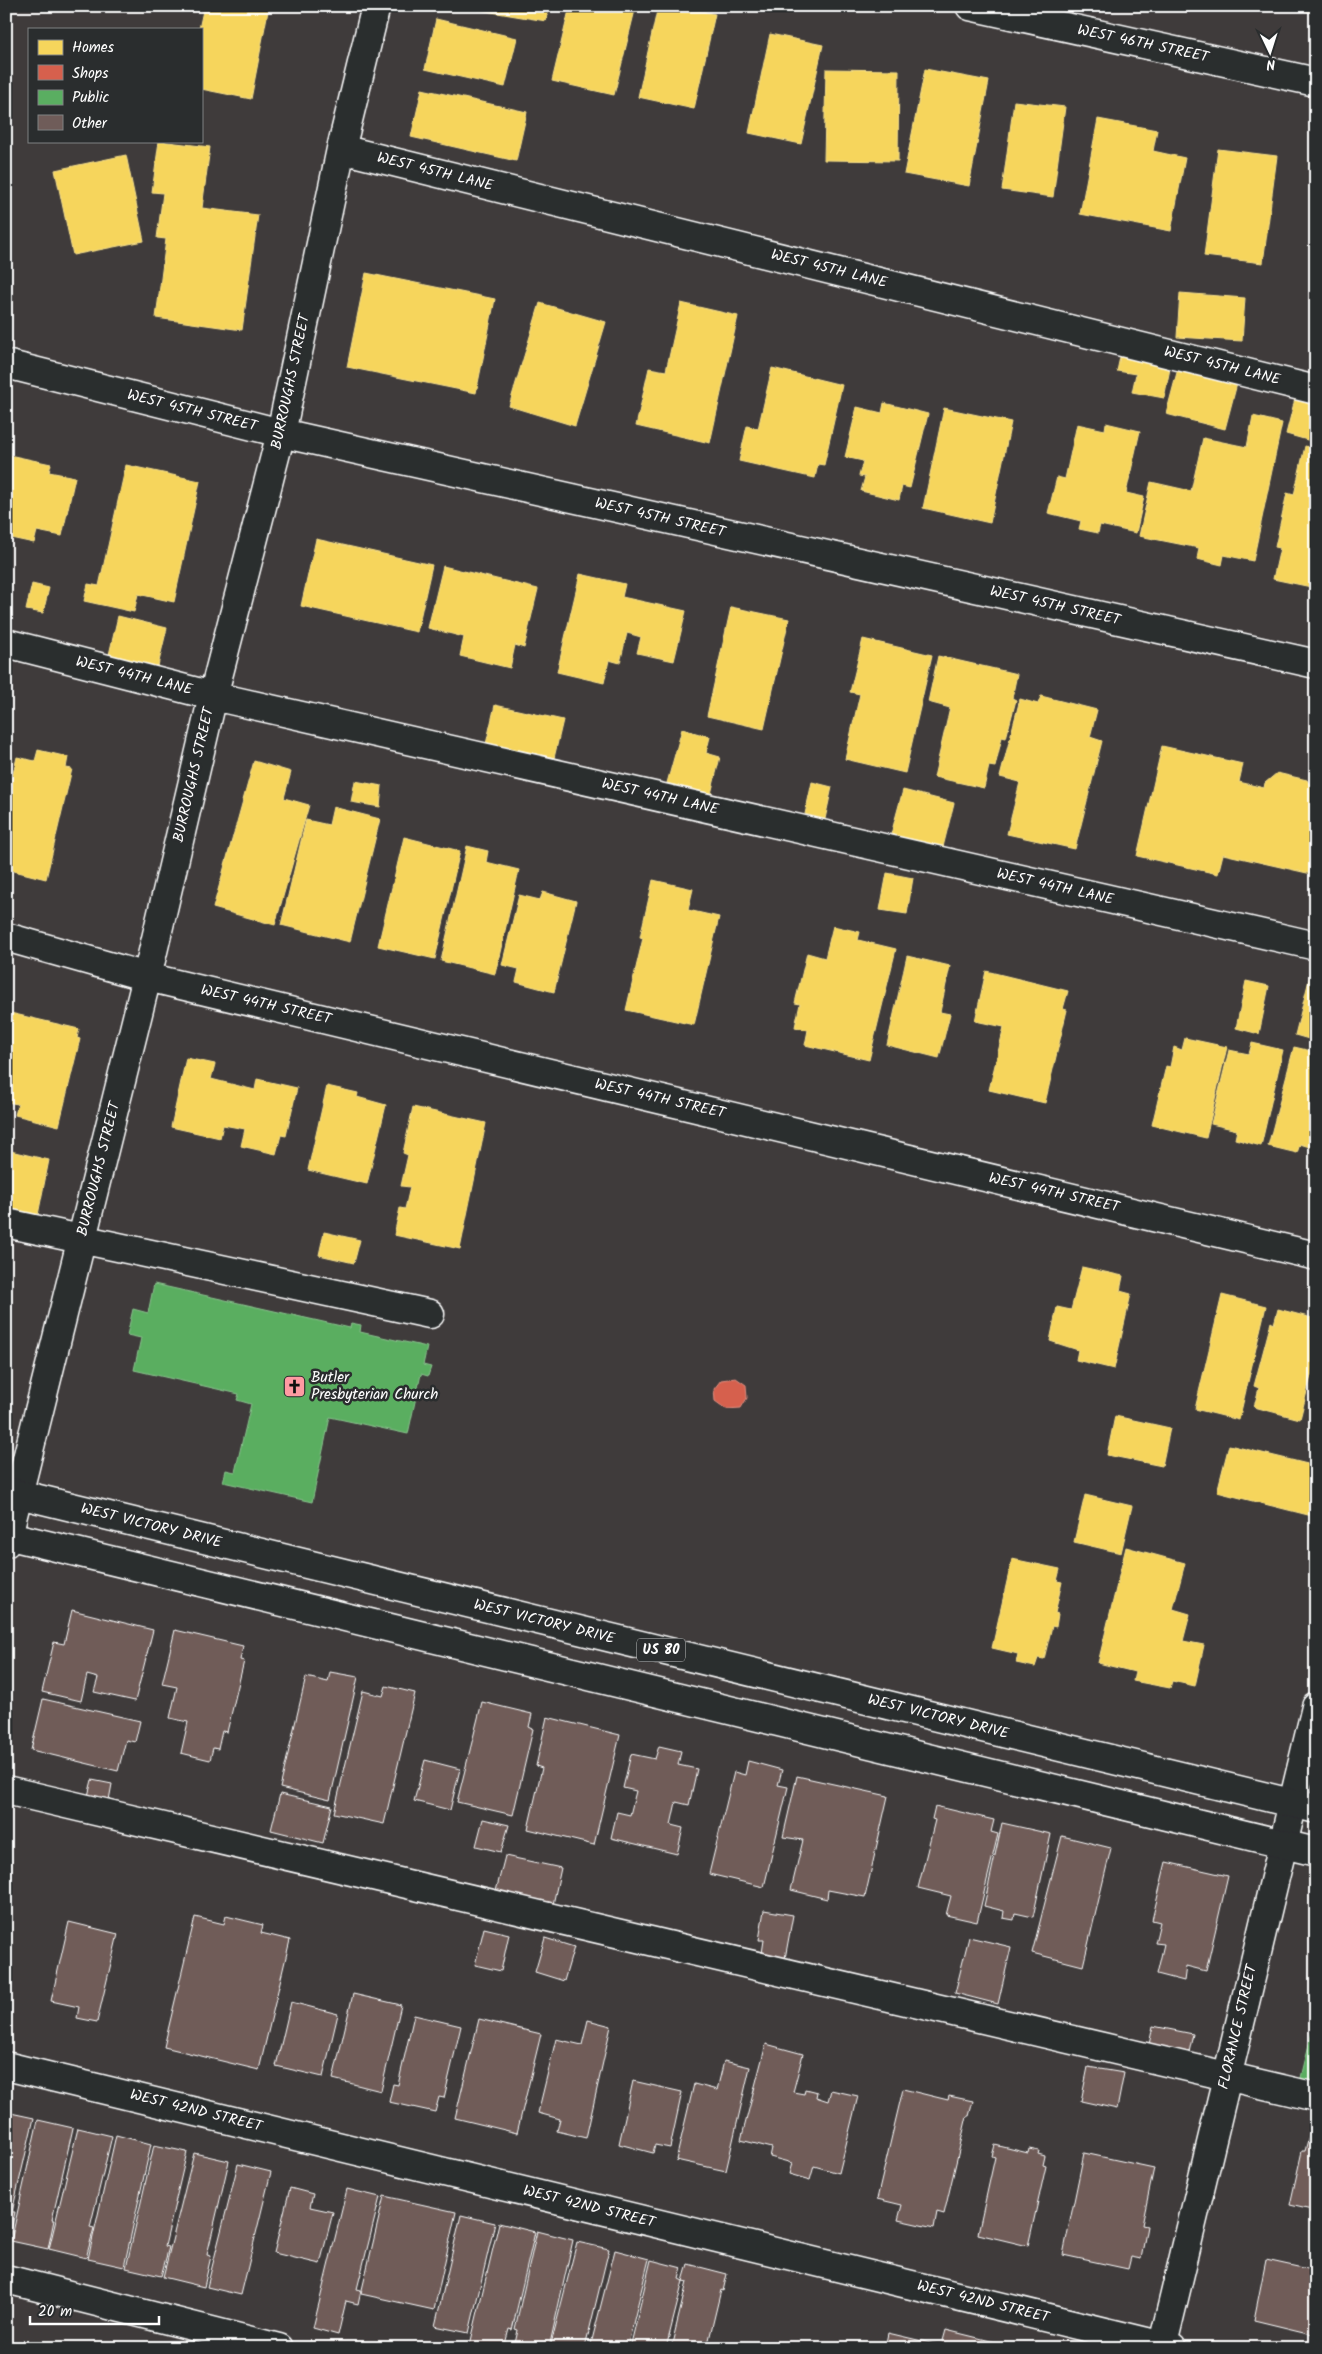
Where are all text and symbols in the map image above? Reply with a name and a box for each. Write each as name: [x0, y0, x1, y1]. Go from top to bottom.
street label: WEST 46TH STREET: [1075, 18, 1213, 70]
legend: [28, 28, 202, 142]
north arrow: [1244, 28, 1294, 78]
text: Homes: [72, 36, 115, 60]
text: N: [1266, 53, 1276, 75]
text: Shops: [72, 62, 109, 86]
text: Public: [72, 86, 109, 110]
text: Other: [72, 112, 108, 136]
street label: WEST 45TH LANE: [374, 146, 497, 198]
street label: WEST 45TH LANE: [768, 243, 891, 295]
street label: BURROUGHS STREET: [265, 310, 317, 452]
street label: WEST 45TH LANE: [1161, 340, 1284, 392]
street label: WEST 45TH STREET: [124, 383, 261, 439]
street label: WEST 45TH STREET: [592, 491, 730, 545]
street label: WEST 45TH STREET: [987, 579, 1125, 633]
street label: WEST 44TH LANE: [73, 650, 196, 702]
street label: BURROUGHS STREET: [167, 703, 222, 845]
street label: WEST 44TH LANE: [599, 772, 722, 822]
street label: WEST 44TH LANE: [994, 862, 1117, 912]
street label: WEST 44TH STREET: [198, 978, 336, 1032]
street label: WEST 44TH STREET: [592, 1072, 730, 1126]
street label: BURROUGHS STREET: [71, 1097, 128, 1239]
street label: WEST 44TH STREET: [986, 1166, 1124, 1220]
place label: Butler Presbyterian Church: [311, 1366, 438, 1407]
church icon: Butler Presbyterian Church: [283, 1375, 307, 1399]
street label: WEST VICTORY DRIVE: [78, 1497, 225, 1555]
street label: WEST VICTORY DRIVE: [471, 1593, 618, 1651]
road number: US 80: [637, 1638, 685, 1662]
street label: WEST VICTORY DRIVE: [865, 1688, 1012, 1746]
street label: FLORANCE STREET: [1212, 1960, 1264, 2092]
street label: WEST 42ND STREET: [127, 2083, 267, 2140]
street label: WEST 42ND STREET: [520, 2179, 660, 2236]
street label: WEST 42ND STREET: [914, 2274, 1054, 2331]
scale bar: [30, 2294, 159, 2326]
text: 20 m: [38, 2300, 72, 2324]

